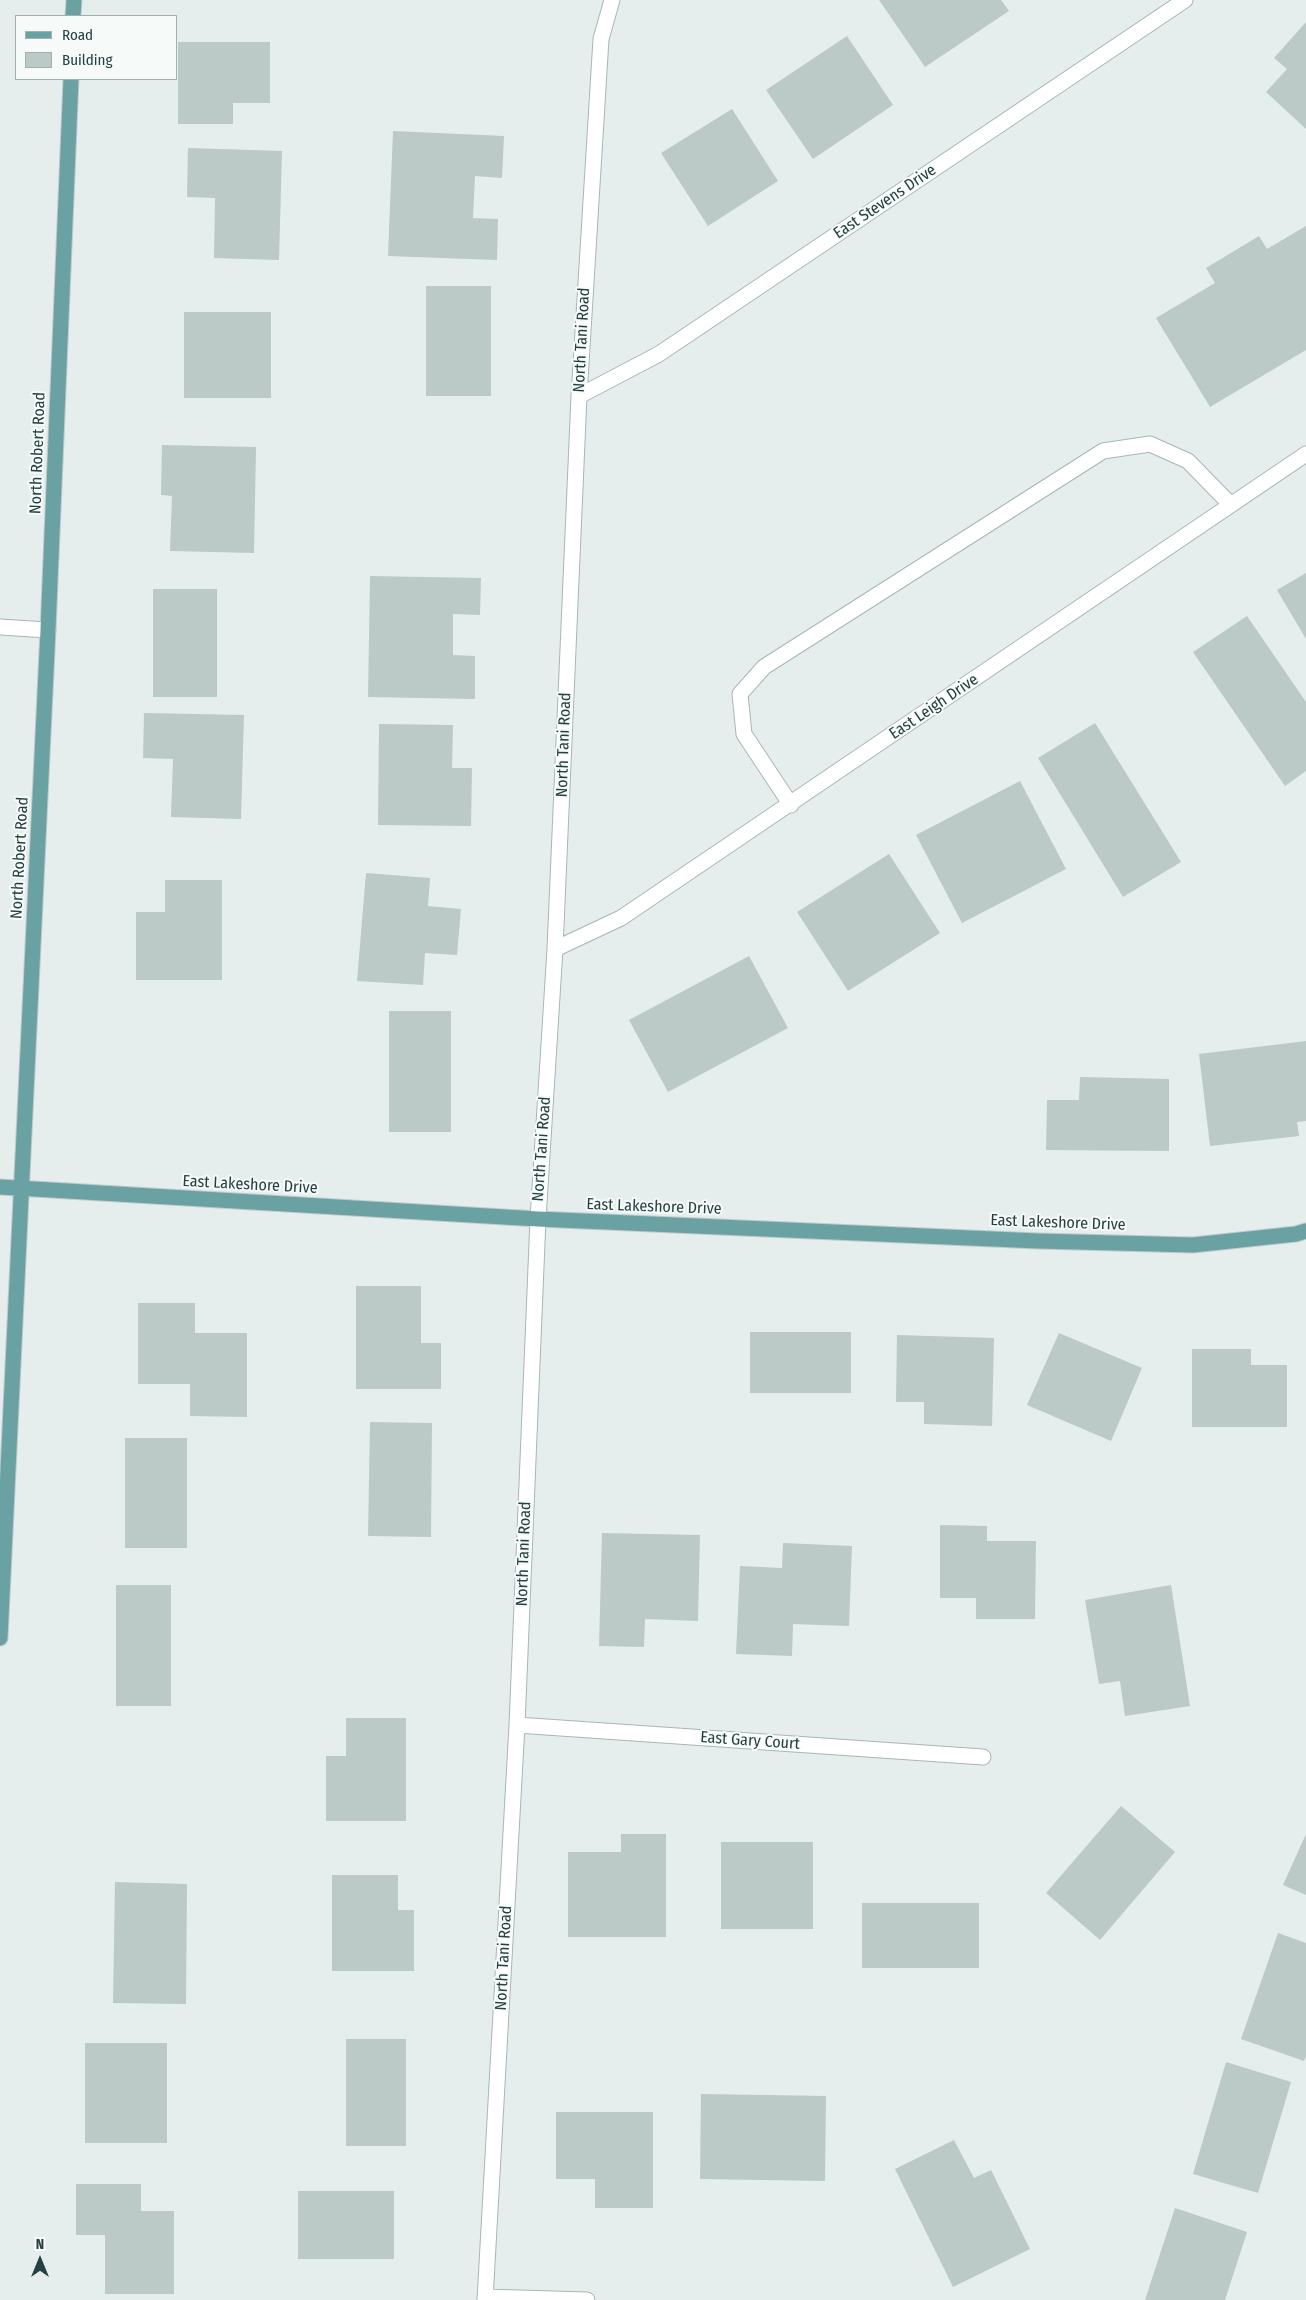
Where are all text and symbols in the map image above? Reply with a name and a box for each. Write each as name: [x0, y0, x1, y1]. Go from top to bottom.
legend: [15, 15, 178, 80]
text: Road: [62, 26, 93, 44]
text: Building: [62, 51, 113, 69]
street label: East Stevens Drive: [830, 161, 940, 243]
street label: North Tani Road: [570, 287, 594, 393]
street label: North Robert Road: [26, 392, 50, 514]
street label: East Leigh Drive: [886, 670, 982, 744]
street label: North Tani Road: [553, 692, 575, 798]
street label: North Robert Road: [7, 796, 33, 920]
street label: North Tani Road: [529, 1096, 555, 1202]
street label: East Lakeshore Drive: [182, 1172, 318, 1198]
street label: East Lakeshore Drive: [586, 1195, 722, 1219]
street label: East Lakeshore Drive: [990, 1211, 1126, 1235]
street label: North Tani Road: [513, 1501, 535, 1607]
street label: East Gary Court: [700, 1728, 800, 1754]
street label: North Tani Road: [492, 1905, 516, 2011]
north arrow: [15, 2235, 65, 2285]
text: N: [36, 2236, 44, 2253]

